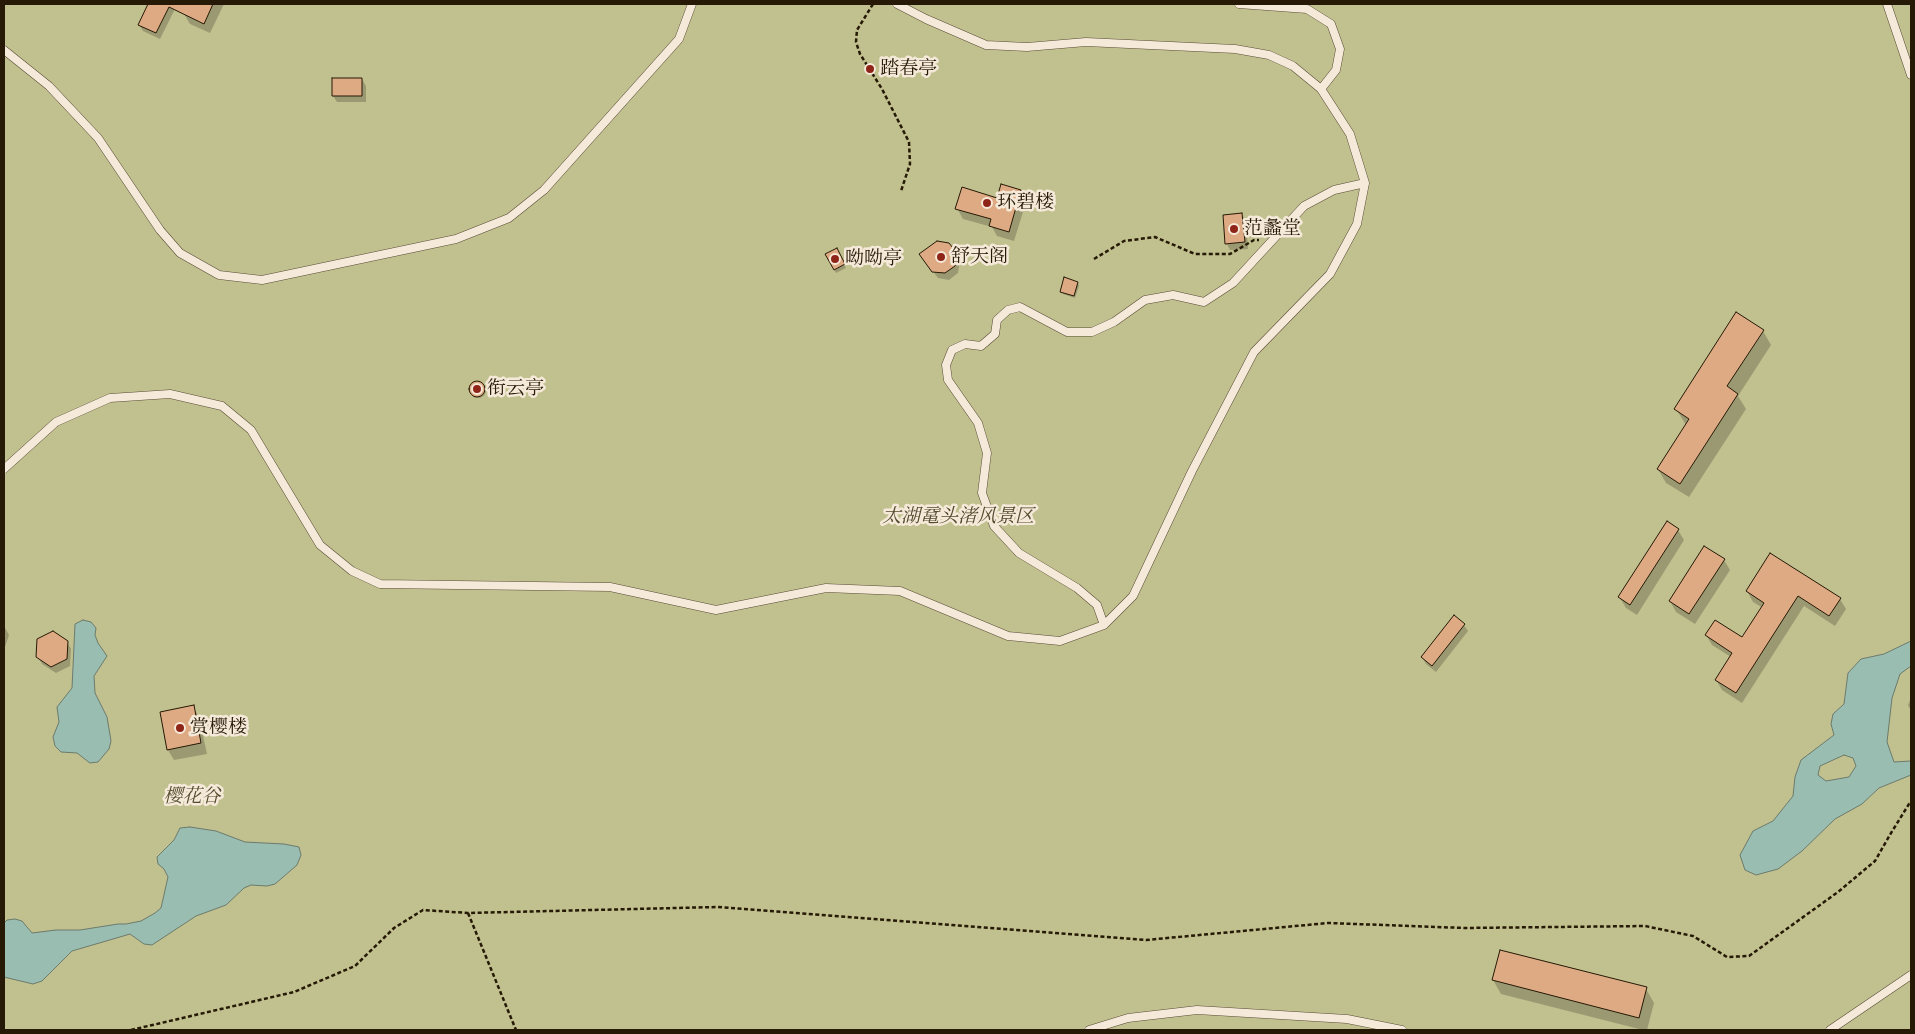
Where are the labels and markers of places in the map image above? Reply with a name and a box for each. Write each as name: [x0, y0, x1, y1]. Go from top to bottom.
place label: 踏春亭: [880, 58, 937, 80]
marker: 踏春亭: [864, 63, 876, 75]
place label: 环碧楼: [997, 192, 1054, 214]
marker: 环碧楼: [981, 197, 993, 209]
place label: 范蠡堂: [1244, 218, 1301, 240]
marker: 范蠡堂: [1228, 223, 1240, 235]
place label: 舒天阁: [951, 246, 1008, 268]
place label: 呦呦亭: [845, 248, 902, 270]
marker: 舒天阁: [935, 251, 947, 263]
marker: 呦呦亭: [829, 253, 841, 265]
place label: 衔云亭: [487, 378, 544, 400]
marker: 衔云亭: [471, 383, 483, 395]
place label: 赏樱楼: [190, 717, 247, 739]
marker: 赏樱楼: [174, 722, 186, 734]

